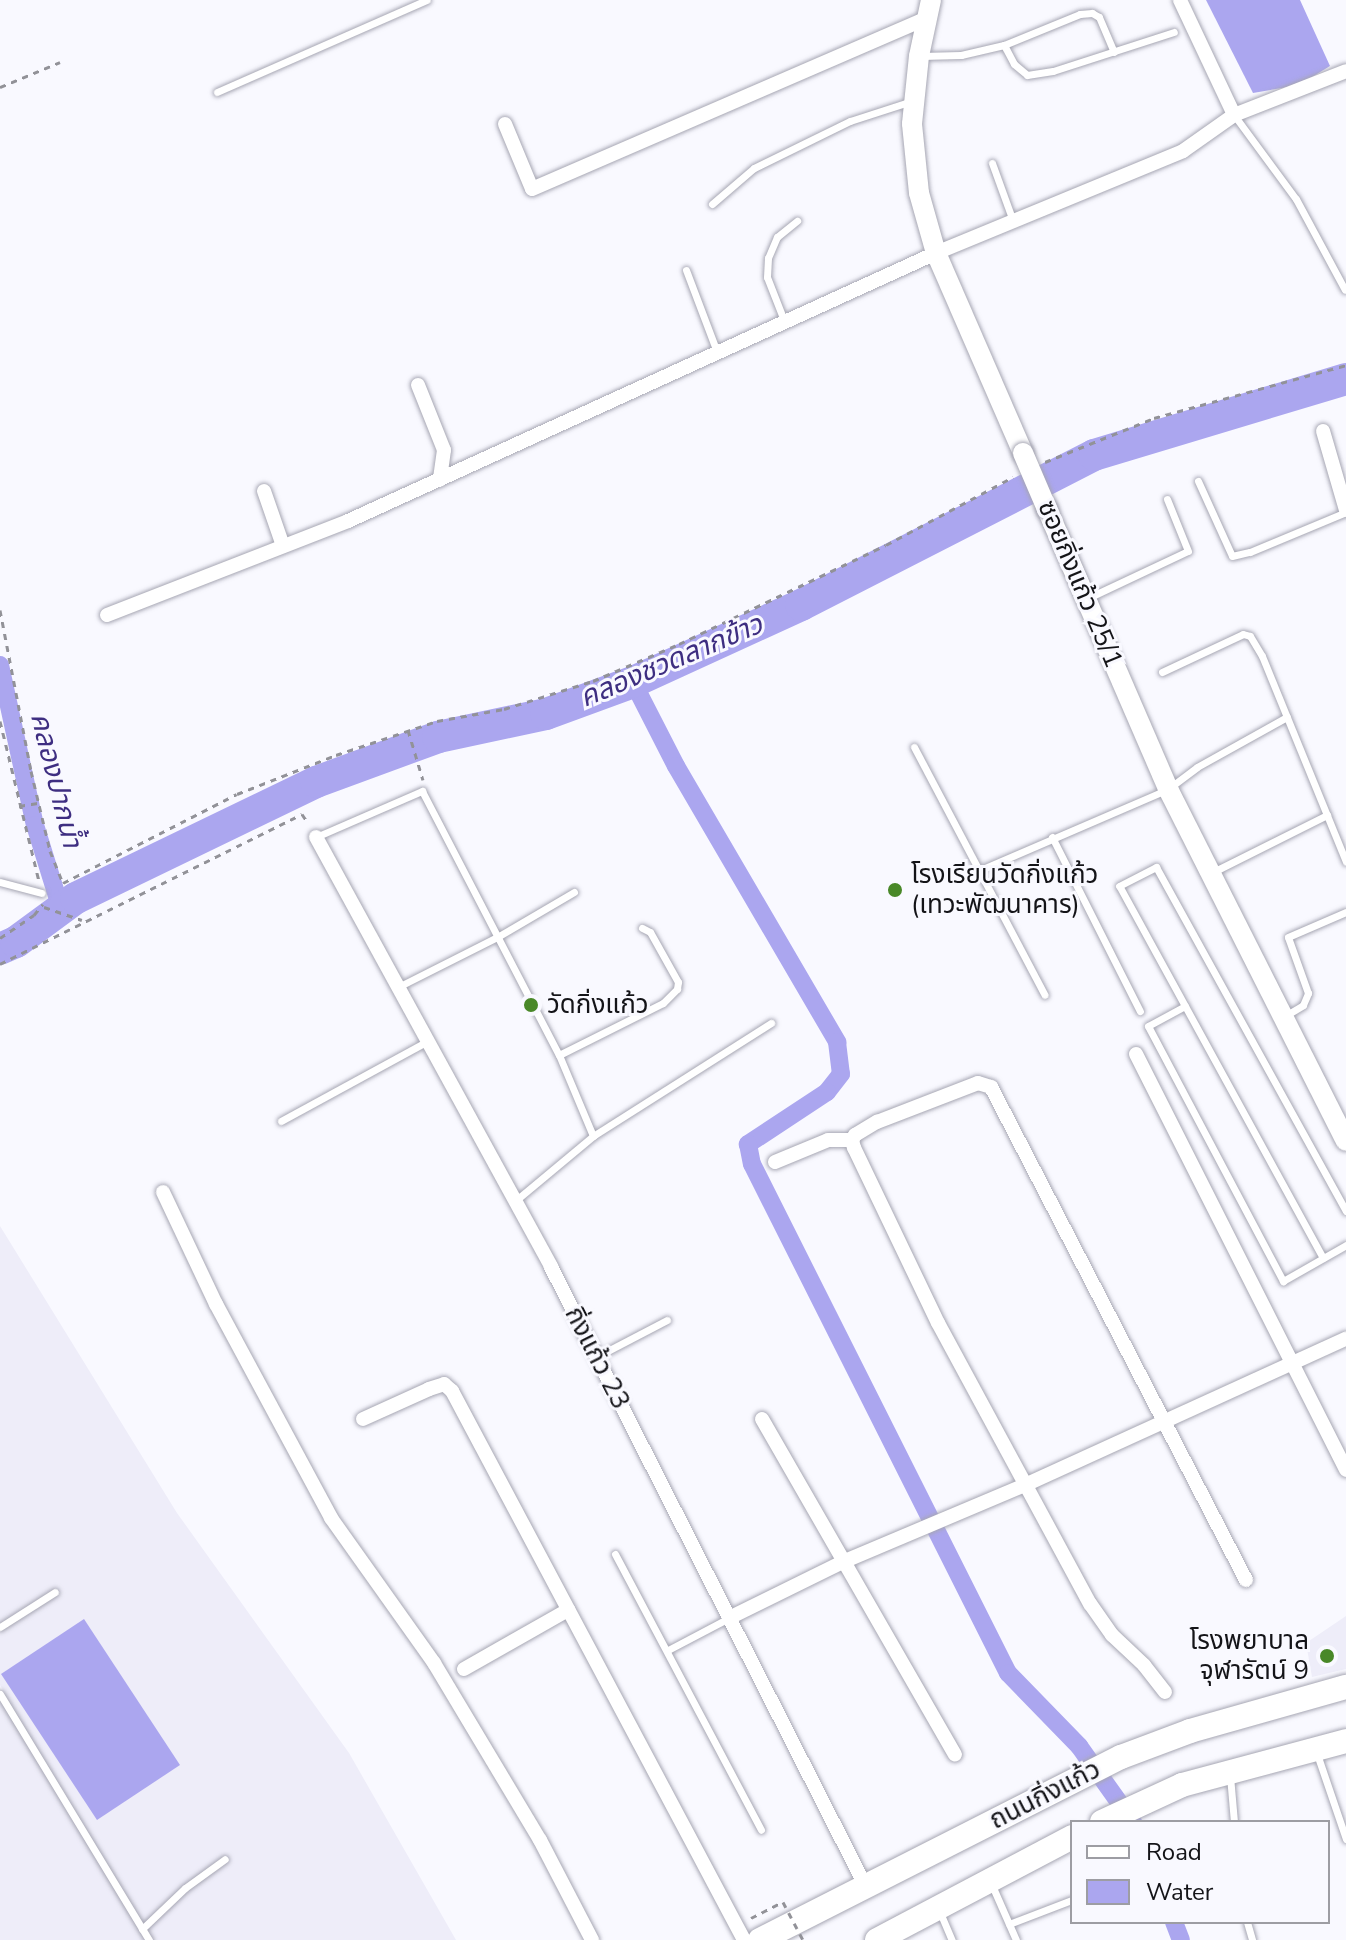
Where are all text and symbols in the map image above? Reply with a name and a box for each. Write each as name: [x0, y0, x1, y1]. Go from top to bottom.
street label: ซอยกิ่งแก้ว 25/1: [1031, 496, 1129, 672]
water label: คลองชวดลากข้าว: [575, 607, 767, 715]
water label: คลองปากน้ำ: [23, 709, 89, 851]
place label: โรงเรียนวัดกิ่งแก้ว (เทวะพัฒนาคาร): [911, 859, 1098, 920]
marker: โรงเรียนวัดกิ่งแก้ว (เทวะพัฒนาคาร): [886, 881, 904, 899]
place label: วัดกิ่งแก้ว: [547, 989, 649, 1021]
marker: วัดกิ่งแก้ว: [522, 996, 540, 1014]
street label: กิ่งแก้ว 23: [558, 1302, 636, 1414]
place label: โรงพยาบาล จุฬารัตน์ 9: [1189, 1625, 1309, 1686]
marker: โรงพยาบาล จุฬารัตน์ 9: [1316, 1645, 1338, 1667]
street label: ถนนกิ่งแก้ว: [984, 1754, 1106, 1836]
legend: [1070, 1820, 1330, 1924]
text: Road: [1146, 1836, 1202, 1868]
text: Water: [1146, 1876, 1213, 1908]

